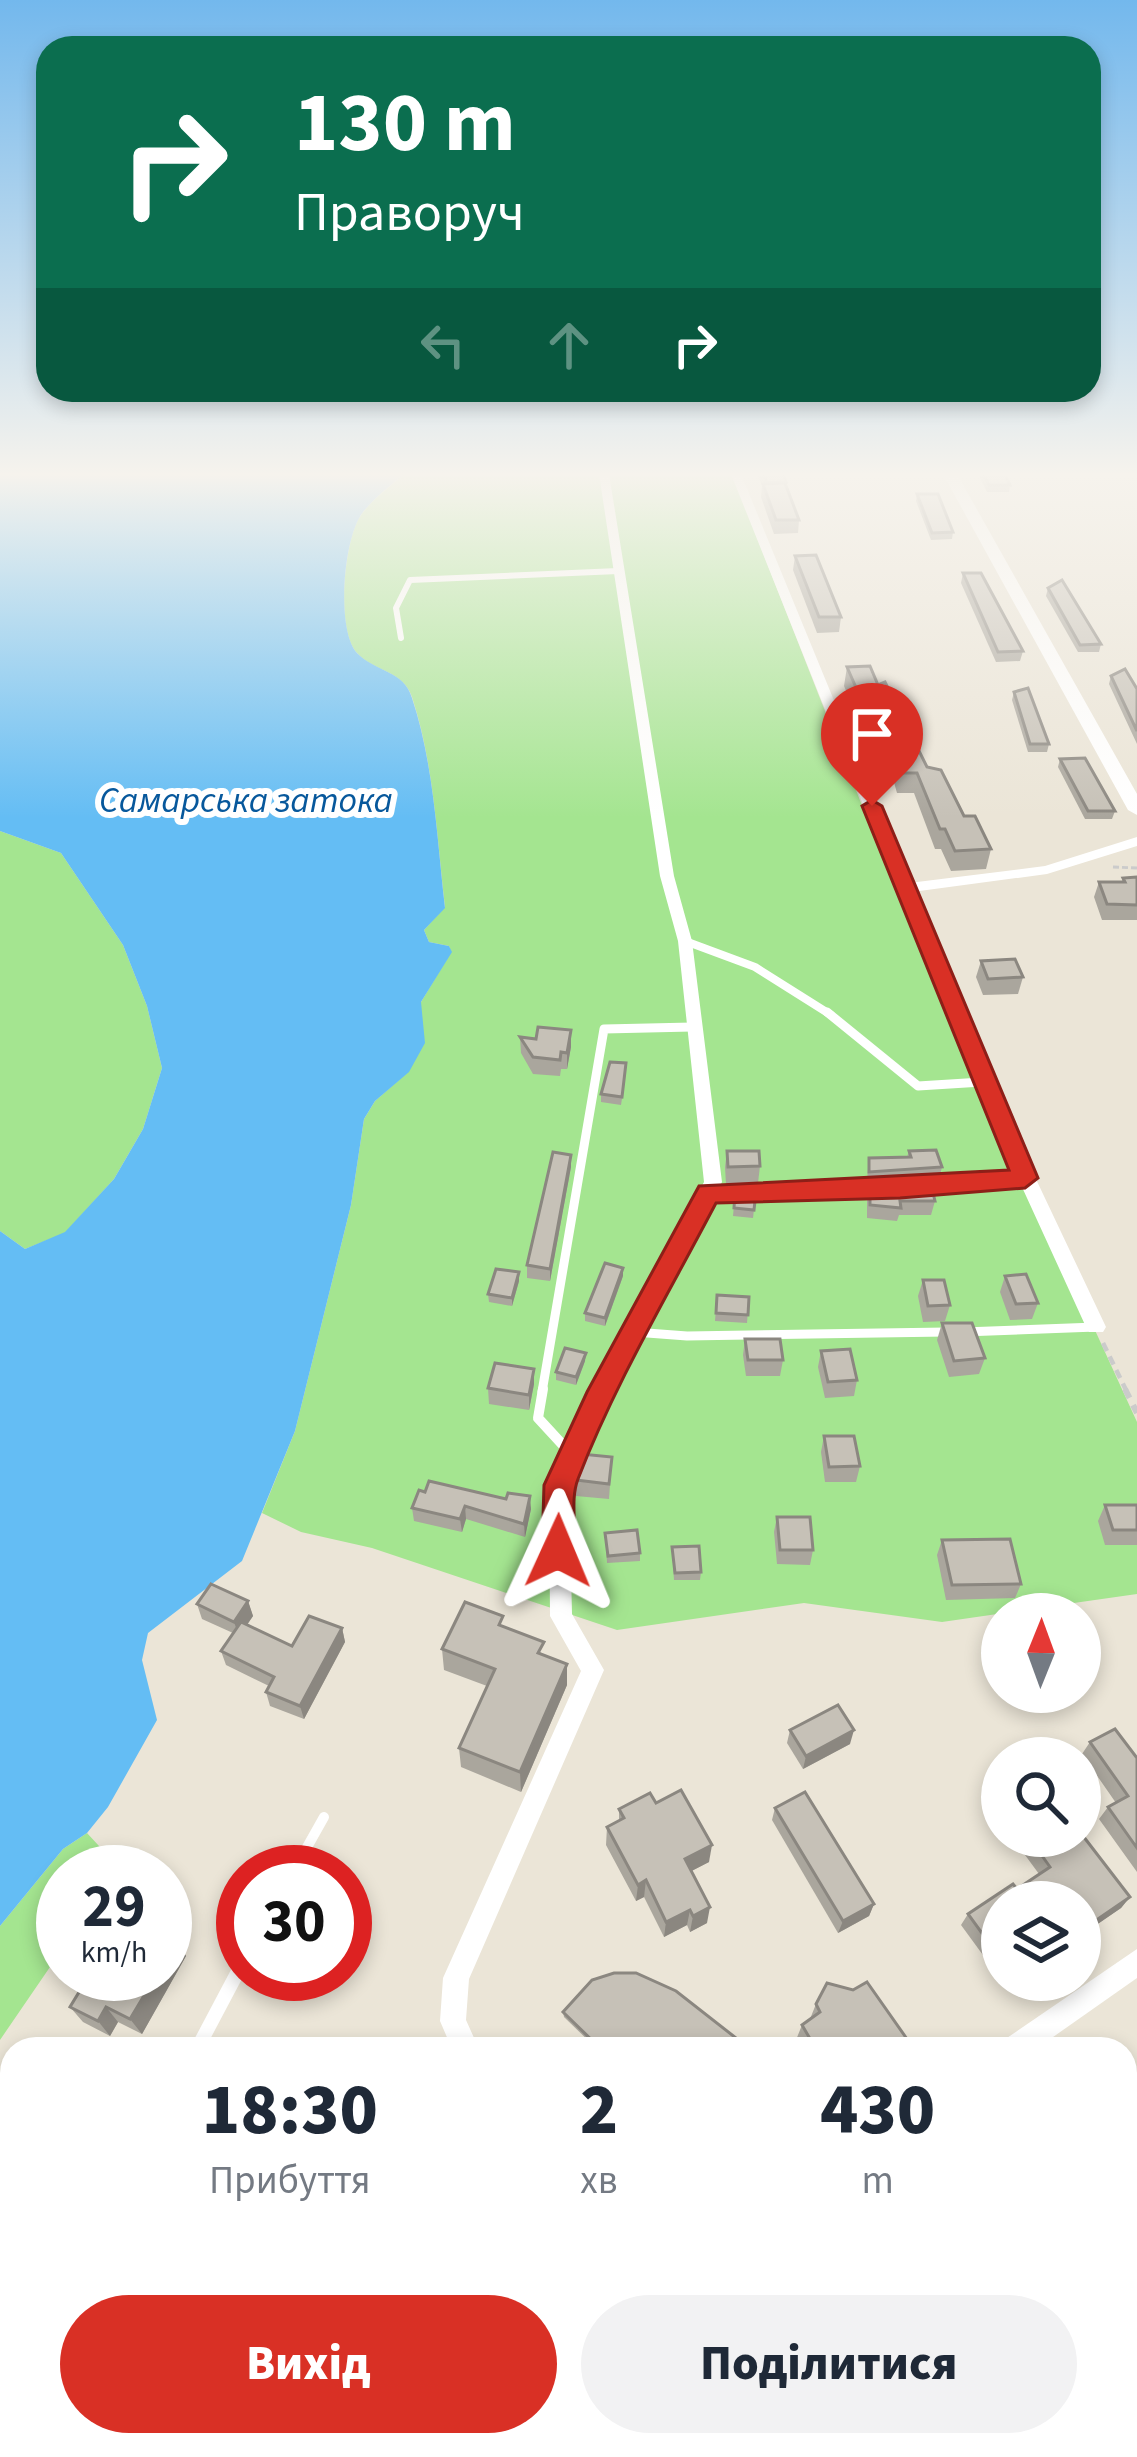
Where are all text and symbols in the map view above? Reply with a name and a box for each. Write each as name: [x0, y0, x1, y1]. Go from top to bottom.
text: 130 m: [294, 64, 516, 184]
icon: right: [96, 84, 252, 240]
text: Праворуч: [294, 175, 525, 252]
icon: left: [410, 312, 476, 378]
icon: ahead: [536, 312, 602, 378]
icon: right: [662, 312, 728, 378]
pin: [821, 683, 923, 806]
icon: arrive: [839, 701, 905, 767]
water label: Самарська затока: [99, 775, 393, 826]
position arrow: [495, 1488, 621, 1614]
north arrow: [981, 1593, 1101, 1713]
map controls: [981, 1593, 1101, 2001]
button: search: [981, 1737, 1101, 1857]
speed limit sign: 30: [216, 1845, 372, 2001]
text: 29: [82, 1865, 146, 1950]
button: layers: [981, 1881, 1101, 2001]
text: km/h: [81, 1931, 147, 1974]
text: 18:30: [202, 2059, 378, 2162]
text: 2: [580, 2059, 618, 2162]
text: 430: [820, 2059, 935, 2162]
text: Прибуття: [209, 2153, 371, 2209]
text: хв: [580, 2153, 617, 2209]
text: m: [861, 2153, 894, 2209]
button: Вихід: [60, 2295, 557, 2433]
button: Поділитися: [581, 2295, 1077, 2433]

